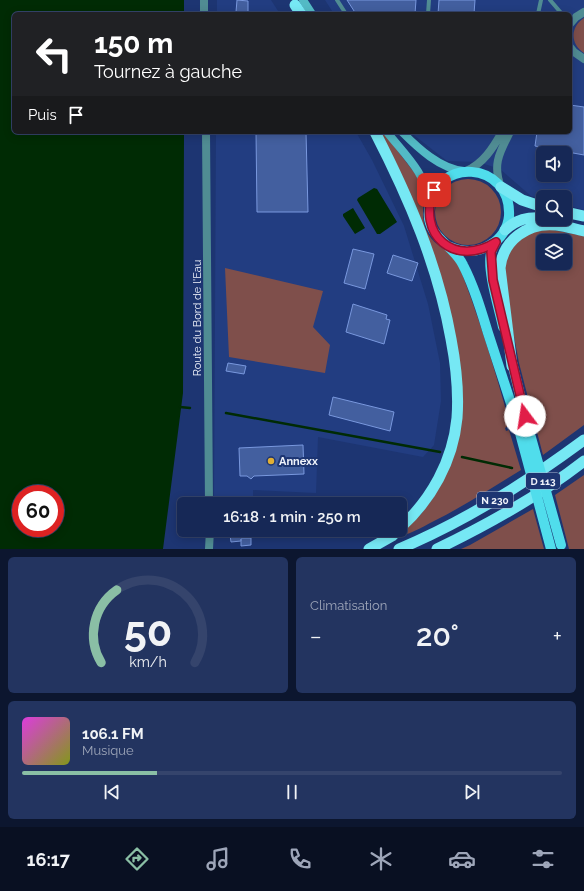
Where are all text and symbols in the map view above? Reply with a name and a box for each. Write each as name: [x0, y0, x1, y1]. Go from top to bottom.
text: 150 m: [94, 27, 173, 60]
icon: left: [28, 28, 80, 80]
text: Tournez à gauche: [94, 61, 242, 82]
icon: arrive: [65, 104, 87, 126]
text: Puis: [28, 106, 57, 124]
map controls: [536, 146, 572, 270]
button: sound: [536, 146, 572, 182]
pin: [417, 173, 451, 207]
icon: arrive: [423, 179, 445, 201]
button: search: [536, 190, 572, 226]
button: layers: [536, 234, 572, 270]
street label: Route du Bord de l'Eau: [191, 260, 204, 376]
position arrow: [504, 395, 546, 437]
place label: Annexx: [279, 455, 318, 468]
marker: Annexx: [266, 456, 276, 466]
road number: D 113: [526, 473, 560, 489]
speed limit sign: 60: [12, 485, 64, 537]
road number: N 230: [477, 492, 513, 508]
text: 16:18 · 1 min · 250 m: [223, 508, 361, 526]
text: Climatisation: [310, 598, 387, 613]
text: 50: [124, 607, 172, 656]
text: 20°: [416, 618, 459, 653]
text: −: [310, 623, 322, 649]
text: +: [553, 623, 562, 649]
text: km/h: [129, 654, 167, 670]
text: 106.1 FM: [82, 725, 144, 743]
text: Musique: [82, 743, 134, 758]
icon: previous: [101, 781, 123, 803]
icon: pause: [281, 781, 303, 803]
icon: next: [461, 781, 483, 803]
icon: directions: [123, 845, 151, 873]
icon: music: [204, 845, 232, 873]
icon: phone: [286, 845, 314, 873]
icon: climate: [367, 845, 395, 873]
icon: car: [448, 845, 476, 873]
icon: filters: [529, 845, 557, 873]
text: 16:17: [27, 849, 70, 870]

